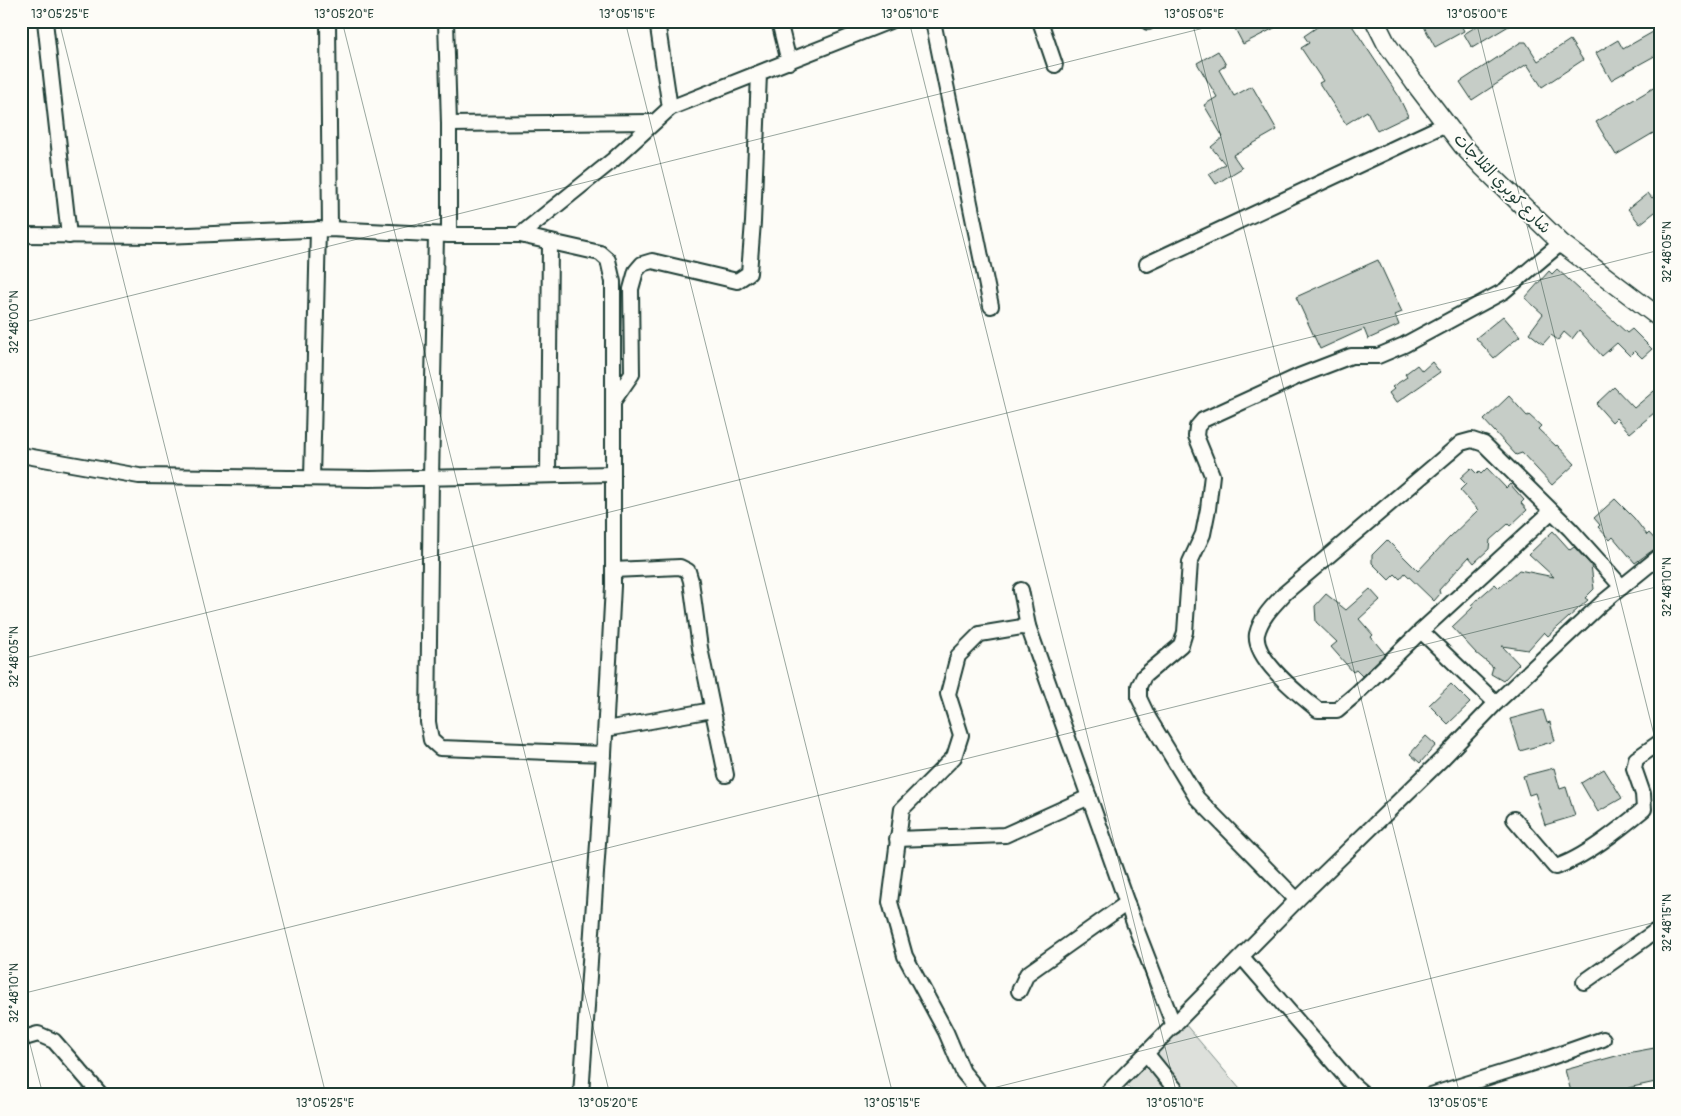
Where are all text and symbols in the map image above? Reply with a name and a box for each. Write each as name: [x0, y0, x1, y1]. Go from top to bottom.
text: 13°05'25"E: [31, 7, 89, 22]
text: 13°05'20"E: [314, 7, 374, 22]
text: 13°05'15"E: [599, 7, 655, 22]
text: 13°05'10"E: [881, 7, 939, 22]
text: 13°05'05"E: [1164, 7, 1224, 22]
text: 13°05'00"E: [1446, 7, 1508, 22]
street label: شارع كوبري الثلاجات: [1449, 129, 1555, 239]
text: 32°48'05"N: [1660, 221, 1675, 283]
text: 32°48'00"N: [7, 290, 22, 354]
text: 32°48'10"N: [1660, 557, 1675, 617]
text: 32°48'05"N: [7, 626, 22, 688]
text: 32°48'15"N: [1660, 894, 1675, 952]
text: 32°48'10"N: [7, 963, 22, 1023]
text: 13°05'25"E: [296, 1096, 354, 1111]
text: 13°05'20"E: [578, 1096, 638, 1111]
text: 13°05'15"E: [864, 1096, 920, 1111]
text: 13°05'10"E: [1146, 1096, 1204, 1111]
text: 13°05'05"E: [1428, 1096, 1488, 1111]

